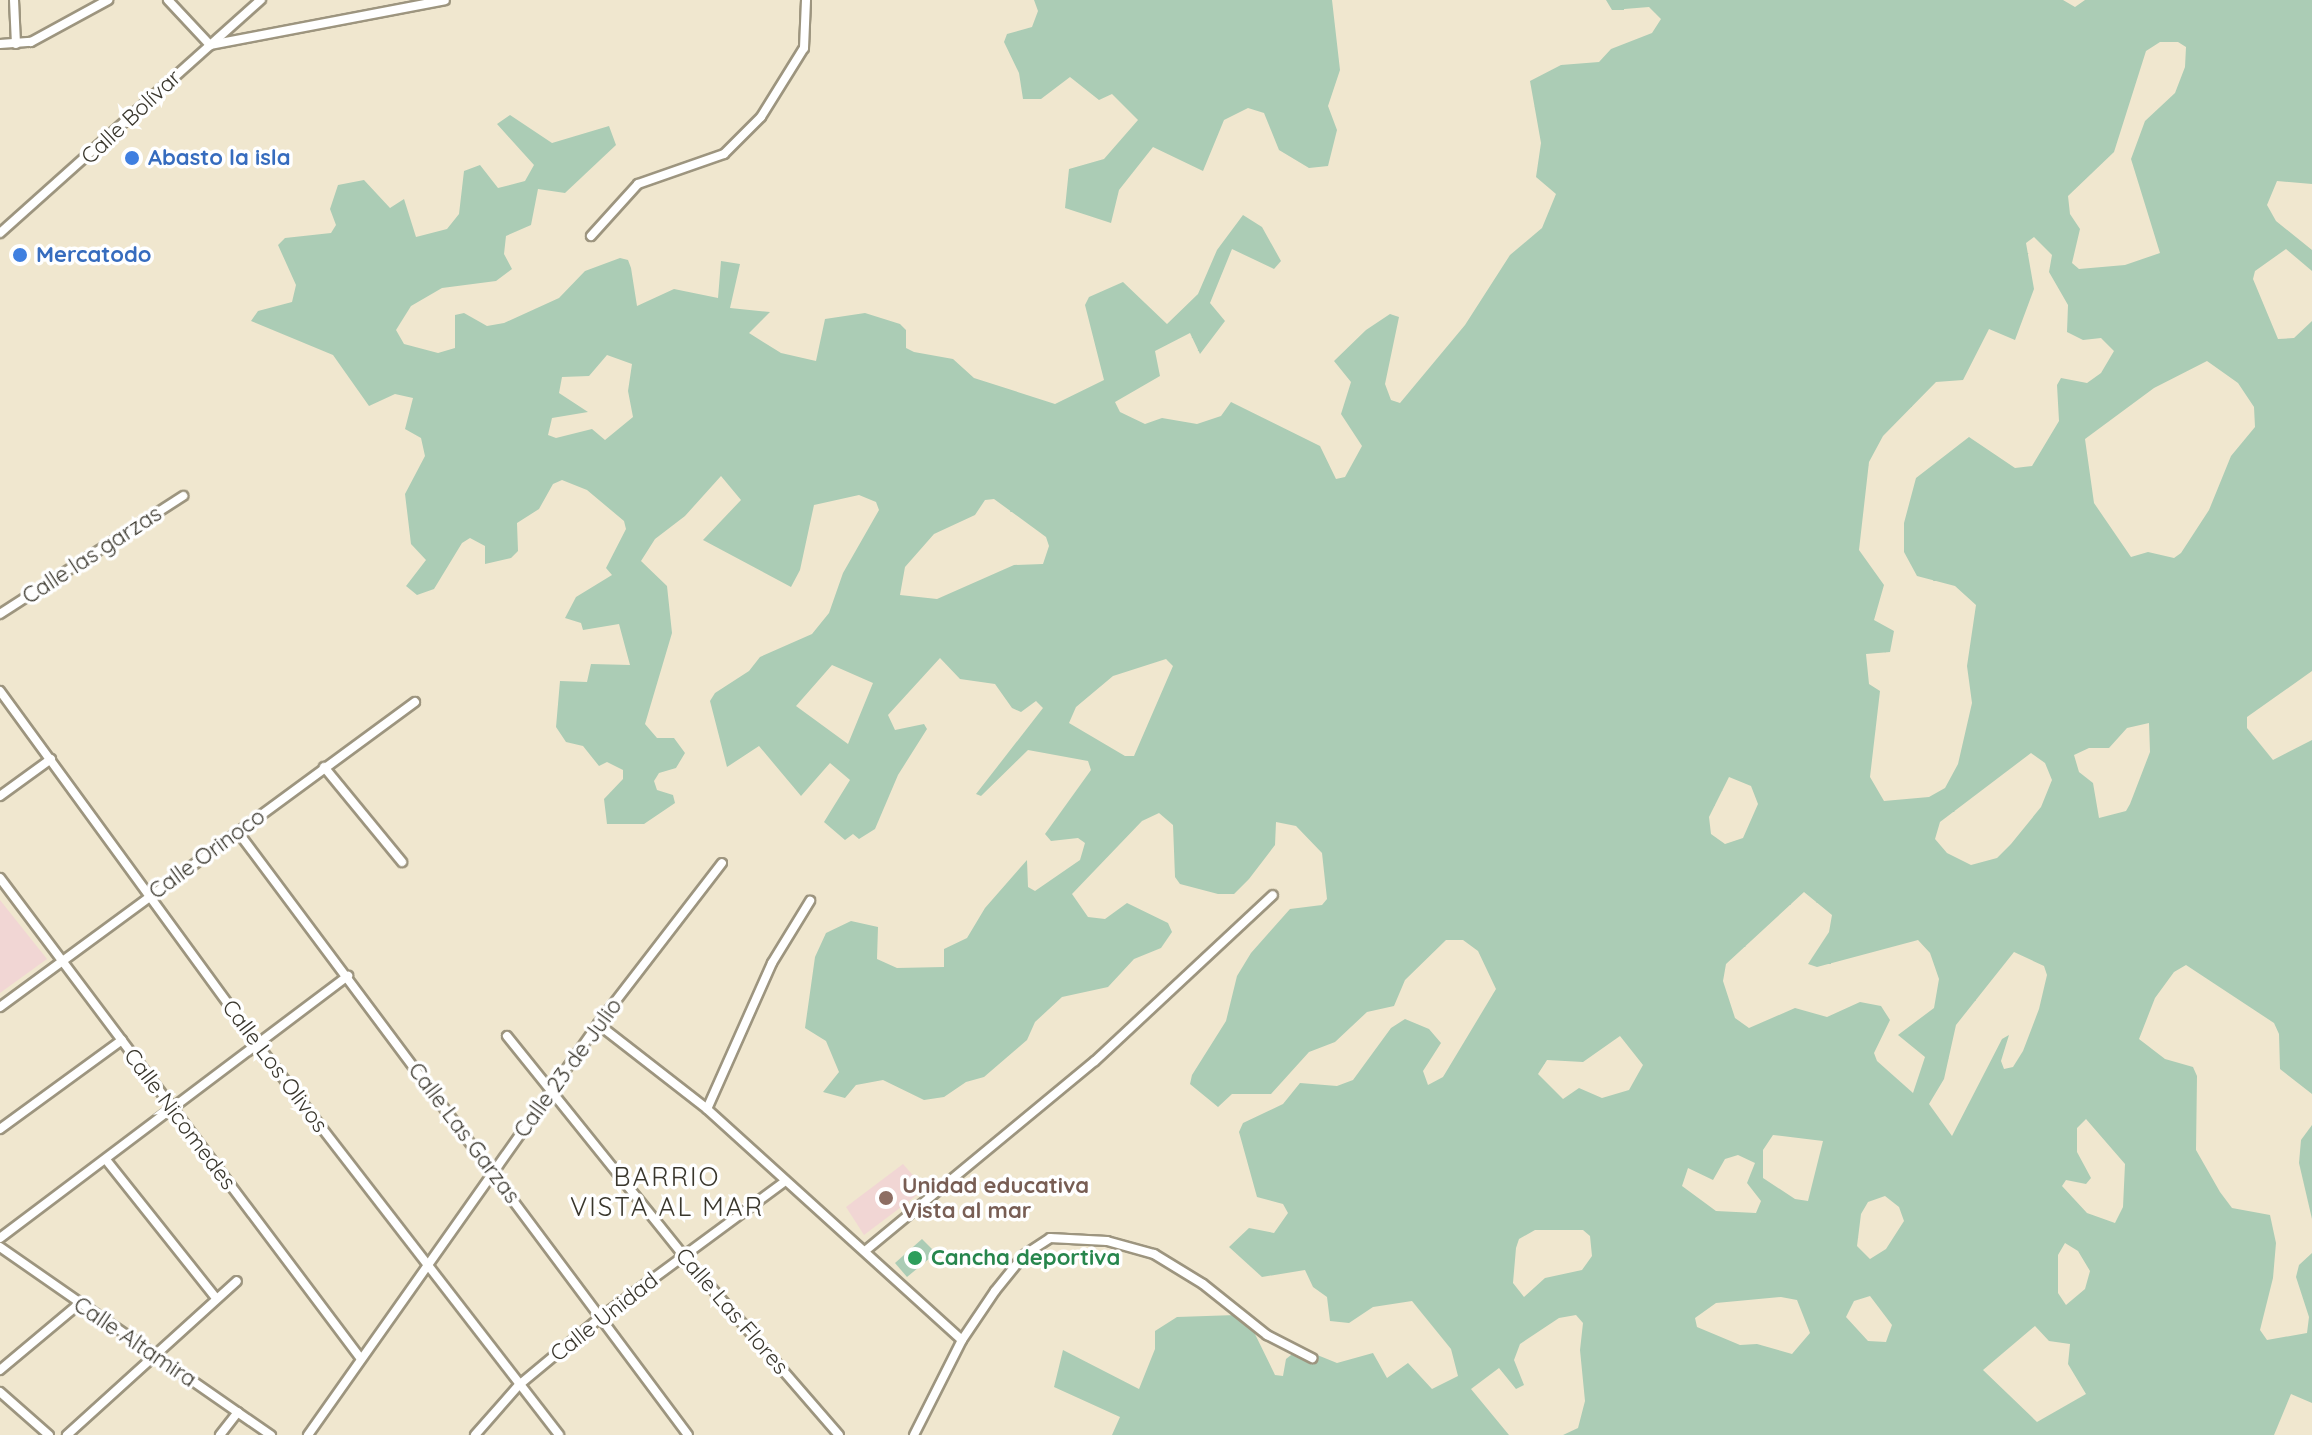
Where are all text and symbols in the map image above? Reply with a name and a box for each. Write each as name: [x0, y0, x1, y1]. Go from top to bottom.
street label: Calle Bolívar: [76, 64, 186, 170]
place label: Abasto la isla: [148, 145, 291, 171]
marker: Abasto la isla: [123, 149, 141, 167]
place label: Mercatodo: [36, 242, 151, 268]
marker: Mercatodo: [11, 246, 29, 264]
street label: Calle las garzas: [18, 500, 166, 610]
street label: Calle Orinoco: [144, 803, 270, 905]
street label: Calle 23 de Julio: [509, 993, 627, 1143]
street label: Calle Los Olivos: [217, 995, 333, 1137]
street label: Calle Nicomedes: [118, 1043, 242, 1195]
street label: Calle Las Garzas: [403, 1058, 525, 1208]
district label: BARRIO VISTA AL MAR: [570, 1161, 764, 1222]
place label: Unidad educativa Vista al mar: [902, 1172, 1089, 1224]
marker: Unidad educativa Vista al mar: [877, 1189, 895, 1207]
street label: Calle Las Flores: [670, 1242, 794, 1380]
place label: Cancha deportiva: [931, 1245, 1120, 1271]
marker: Cancha deportiva: [906, 1249, 924, 1267]
street label: Calle Unidad: [545, 1267, 663, 1367]
street label: Calle Altamira: [69, 1291, 201, 1393]

